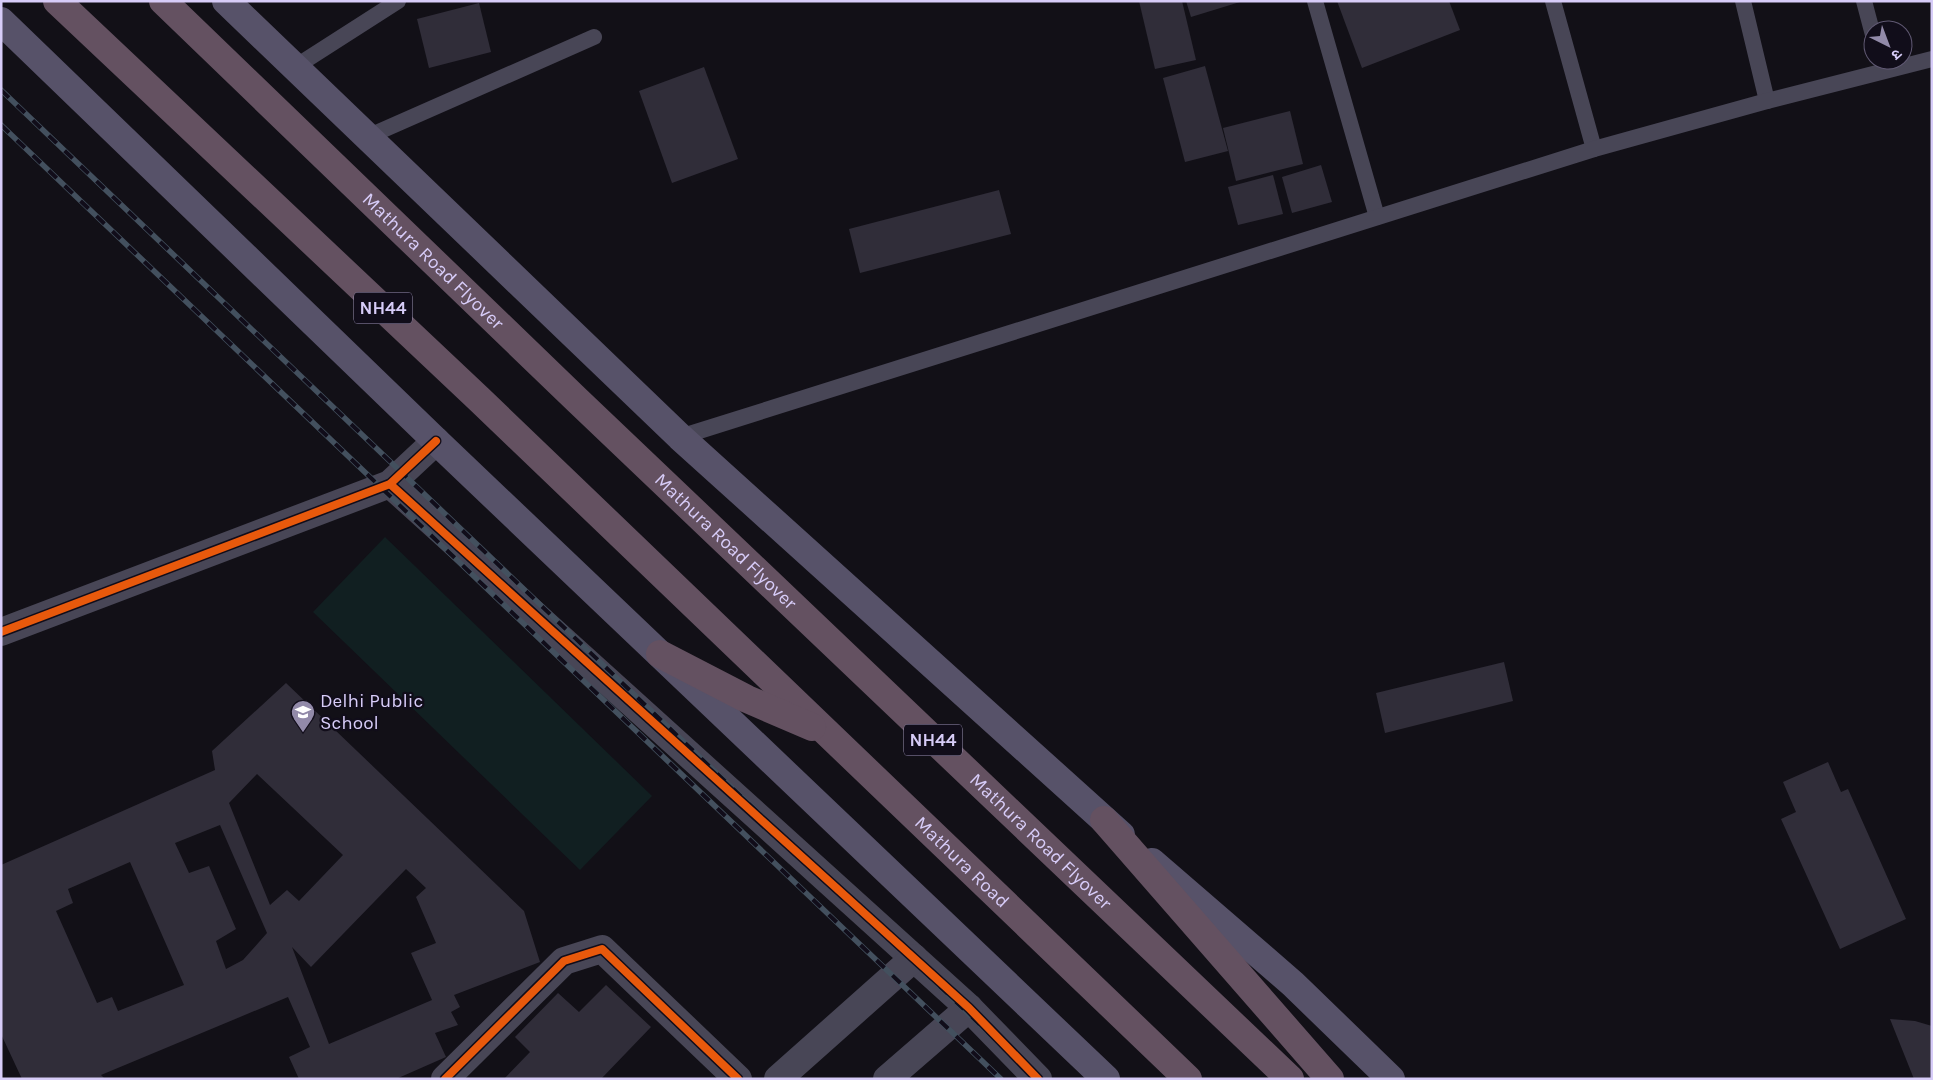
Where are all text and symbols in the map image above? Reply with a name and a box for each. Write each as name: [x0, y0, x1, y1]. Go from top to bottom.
north arrow: [1863, 20, 1913, 70]
text: उ: [1887, 45, 1905, 64]
street label: Mathura Road Flyover: [358, 188, 508, 334]
road number: NH44: [354, 292, 412, 324]
street label: Mathura Road Flyover: [650, 469, 801, 614]
place label: Delhi Public School: [320, 690, 423, 734]
school or university icon: Delhi Public School: [290, 699, 316, 733]
road number: NH44: [904, 724, 962, 756]
street label: Mathura Road Flyover: [965, 769, 1116, 914]
street label: Mathura Road: [910, 812, 1014, 912]

